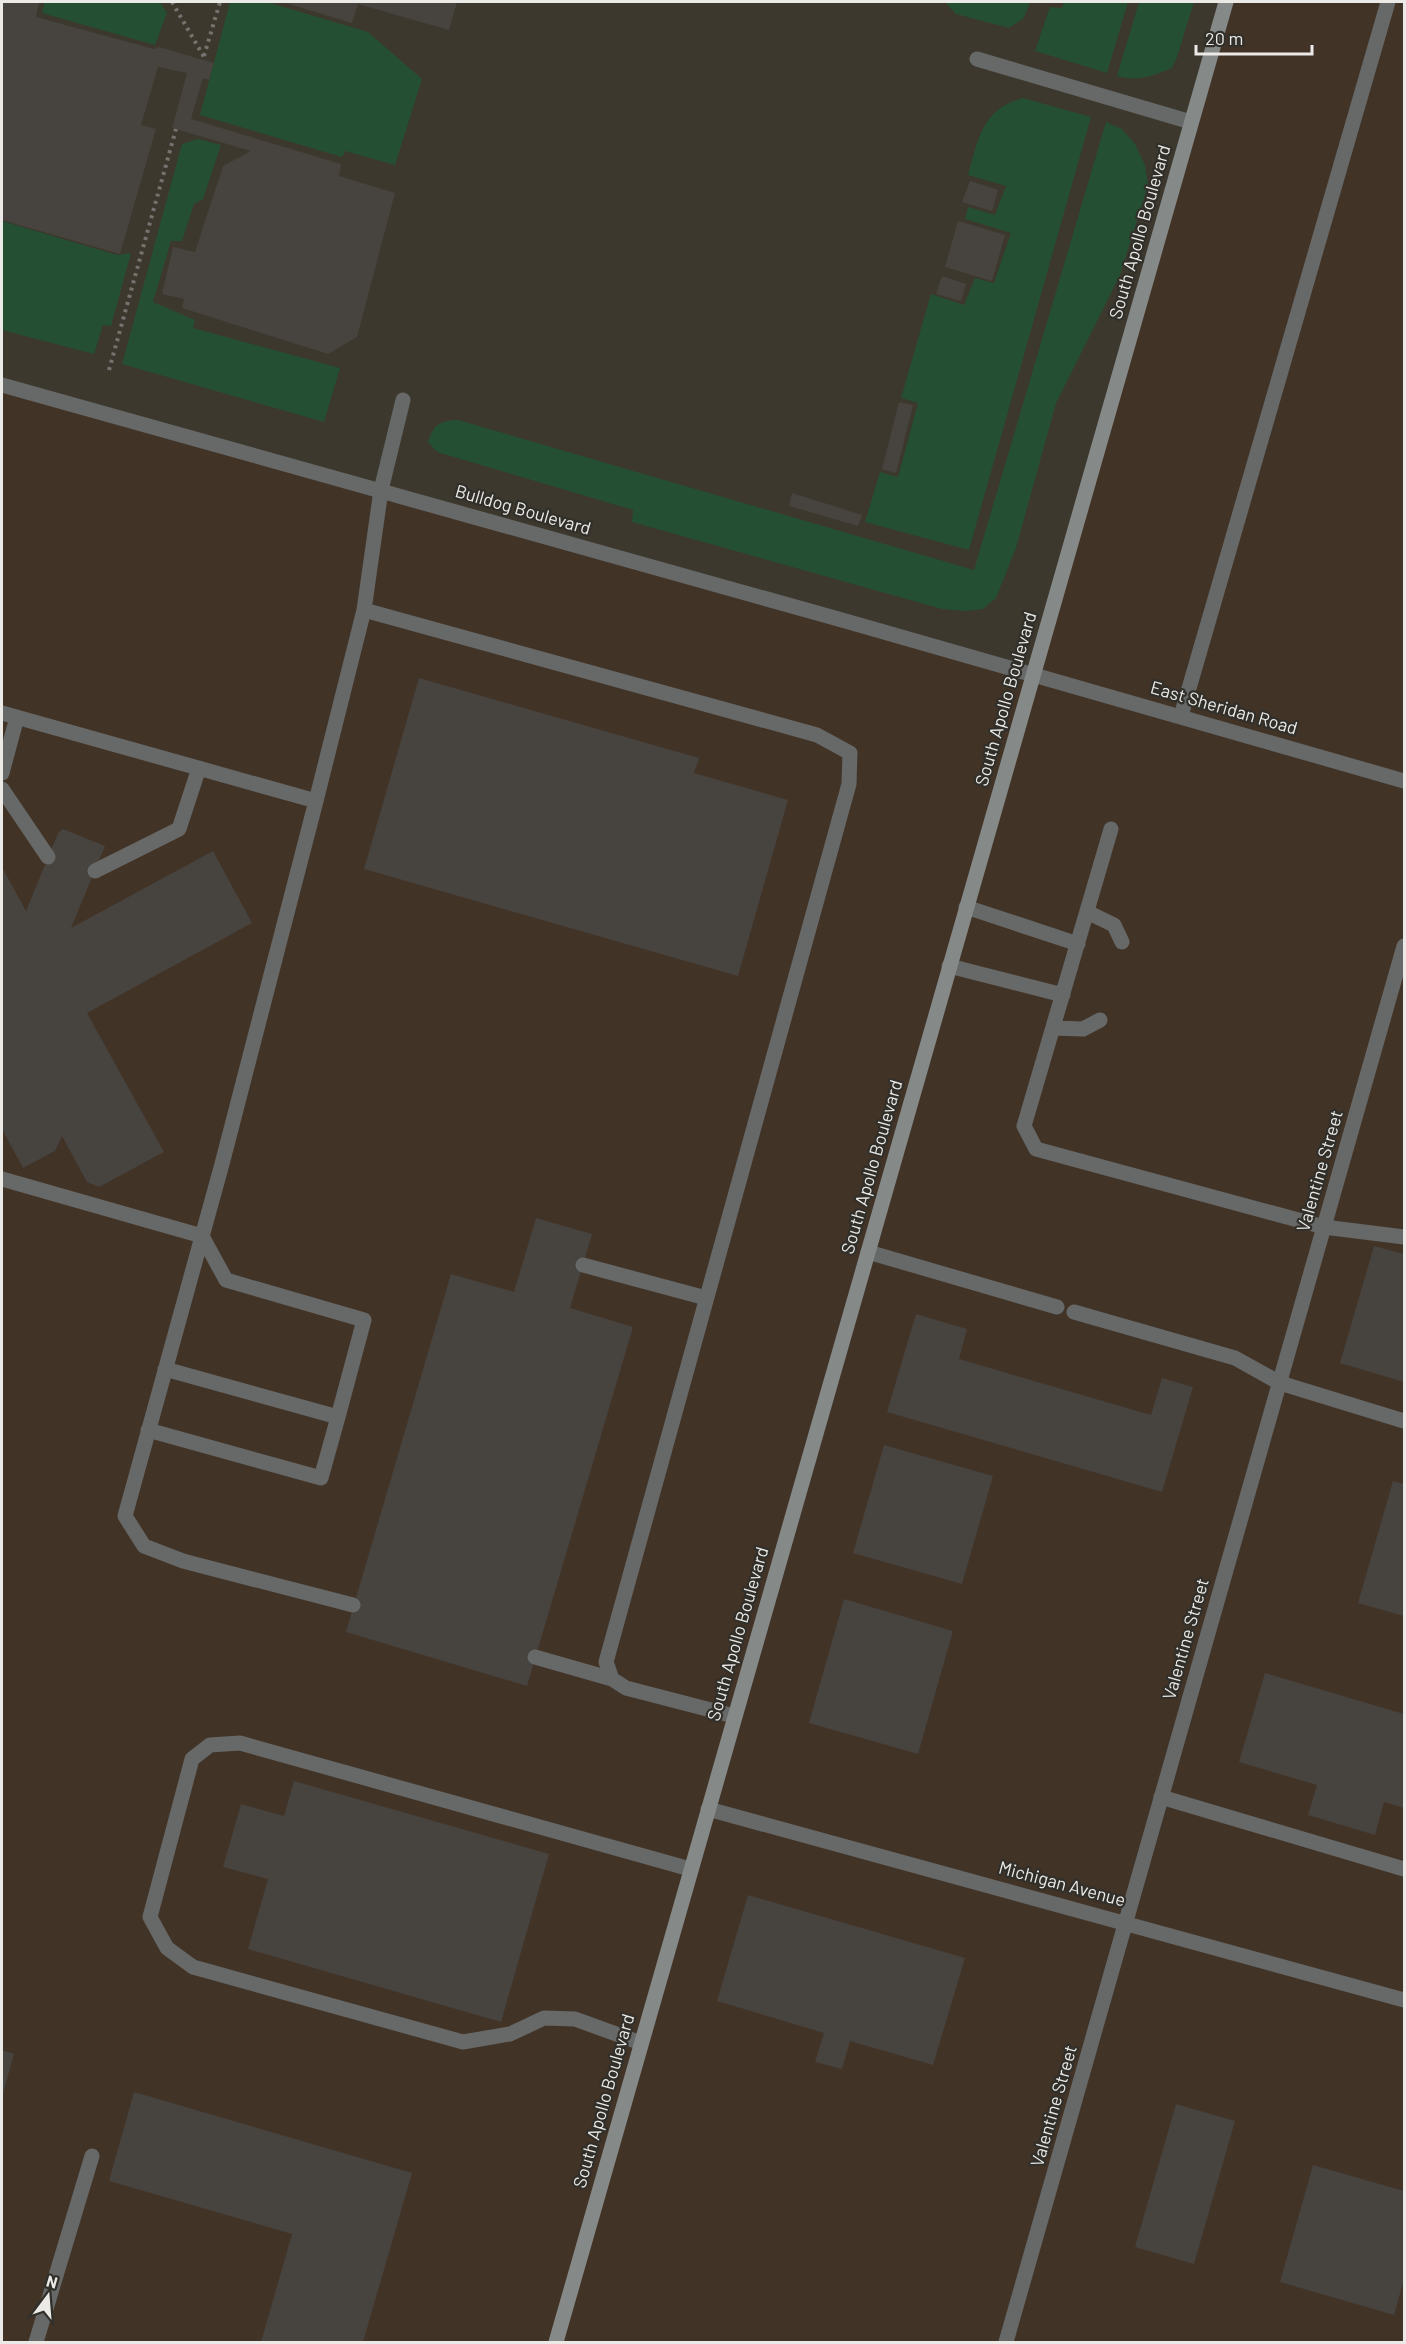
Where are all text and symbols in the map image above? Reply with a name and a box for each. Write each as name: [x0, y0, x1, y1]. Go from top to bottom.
scale bar: [1196, 18, 1312, 56]
text: 20 m: [1205, 27, 1243, 49]
street label: South Apollo Boulevard: [1104, 142, 1174, 321]
street label: Bulldog Boulevard: [453, 479, 594, 539]
street label: South Apollo Boulevard: [970, 609, 1040, 788]
street label: East Sheridan Road: [1148, 676, 1300, 739]
street label: South Apollo Boulevard: [836, 1077, 906, 1256]
street label: Valentine Street: [1291, 1107, 1347, 1234]
street label: South Apollo Boulevard: [702, 1544, 772, 1723]
street label: Valentine Street: [1157, 1575, 1213, 1702]
street label: Michigan Avenue: [996, 1856, 1128, 1911]
street label: South Apollo Boulevard: [568, 2011, 638, 2190]
street label: Valentine Street: [1025, 2042, 1081, 2169]
north arrow: [18, 2266, 78, 2326]
text: N: [45, 2271, 60, 2292]

